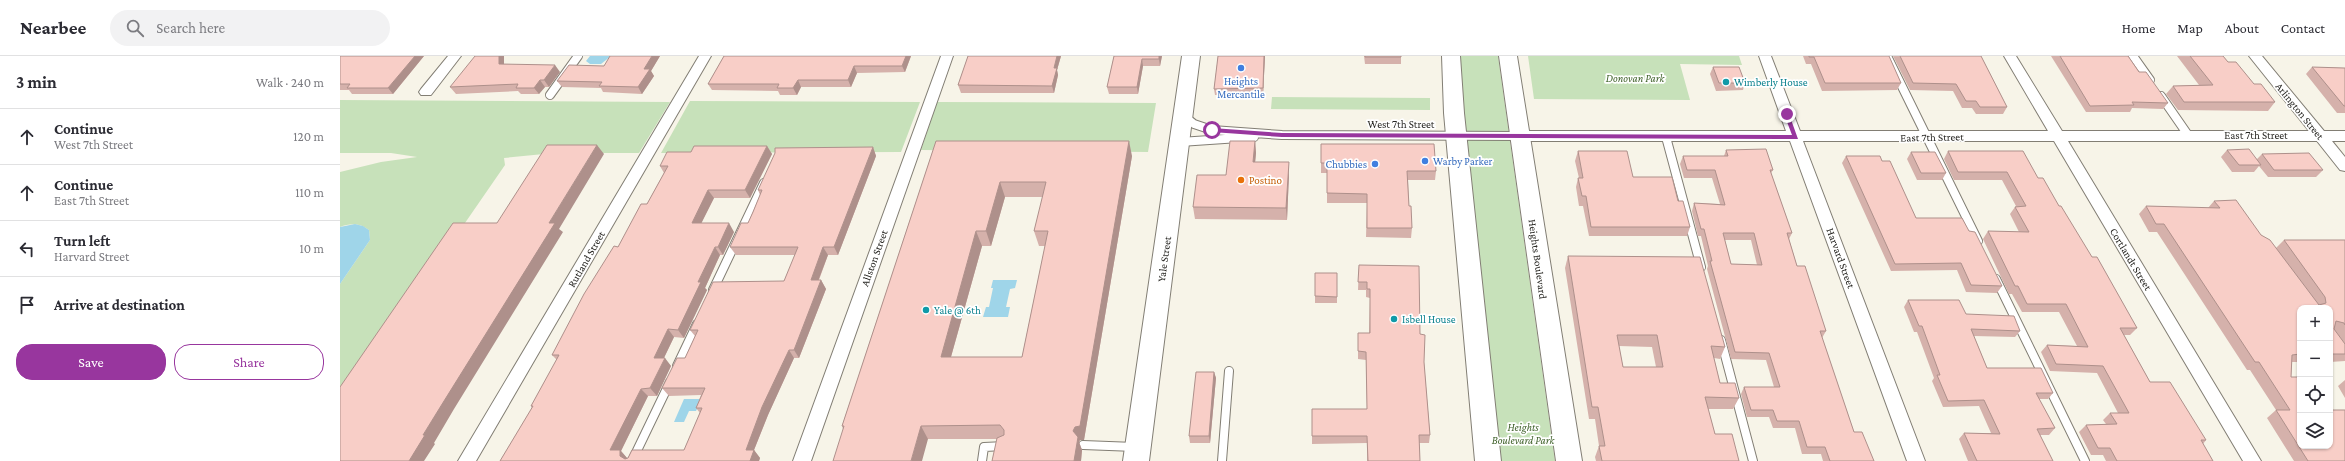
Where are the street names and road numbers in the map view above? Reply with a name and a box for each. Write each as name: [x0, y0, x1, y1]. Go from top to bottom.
street label: Arlington Street: [2273, 80, 2327, 143]
street label: West 7th Street: [1368, 118, 1435, 130]
street label: East 7th Street: [2224, 129, 2288, 141]
street label: East 7th Street: [1900, 130, 1964, 144]
street label: Heights Boulevard: [1525, 218, 1550, 300]
street label: Harvard Street: [1824, 226, 1858, 290]
street label: Cortlandt Street: [2108, 226, 2155, 293]
street label: Rutland Street: [565, 228, 607, 289]
street label: Allston Street: [858, 228, 890, 288]
street label: Yale Street: [1155, 235, 1173, 283]

